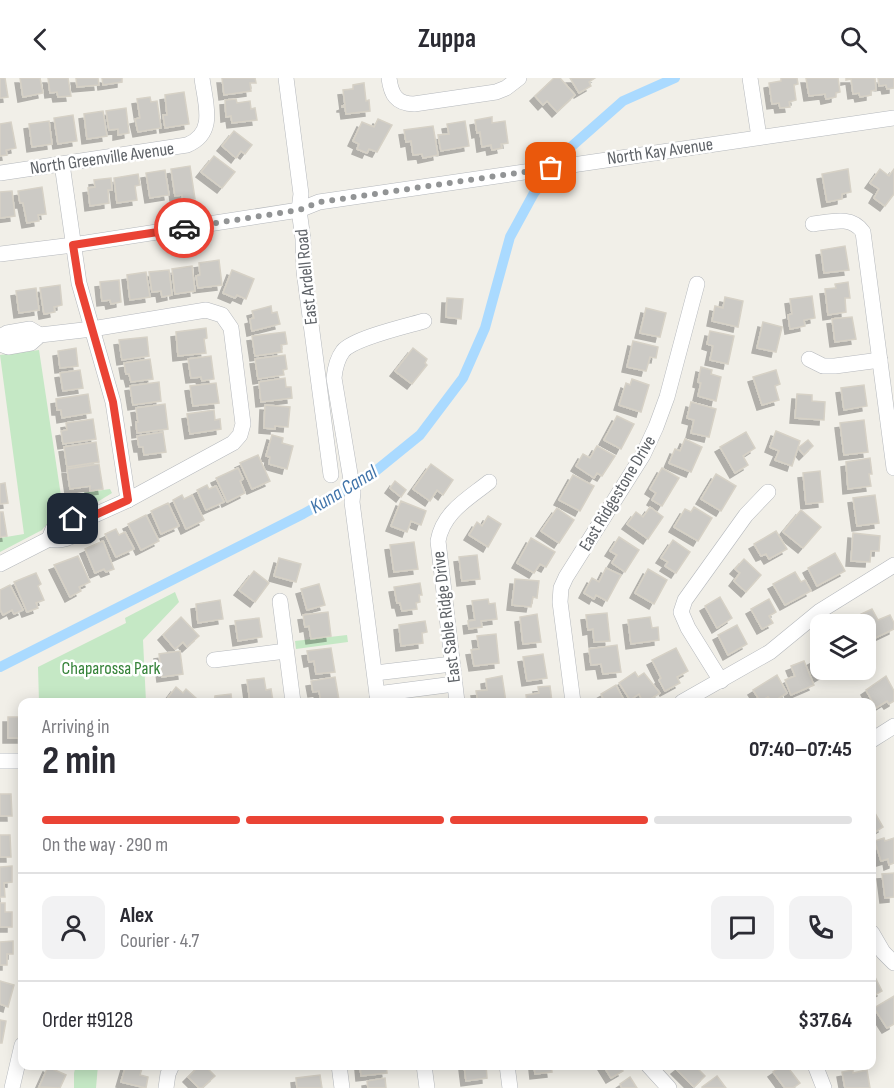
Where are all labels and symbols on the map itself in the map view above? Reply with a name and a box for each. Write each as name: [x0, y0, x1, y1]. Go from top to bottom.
street label: North Kay Avenue: [606, 134, 714, 169]
street label: North Greenville Avenue: [29, 138, 175, 179]
pin: [525, 142, 576, 193]
courier: [154, 198, 214, 258]
street label: East Ardell Road: [291, 228, 322, 326]
street label: East Ridgestone Drive: [575, 432, 660, 555]
water label: Kuna Canal: [306, 460, 383, 519]
pin: [47, 493, 98, 544]
street label: East Sable Ridge Drive: [428, 550, 465, 684]
park label: Chaparossa Park: [62, 658, 161, 679]

